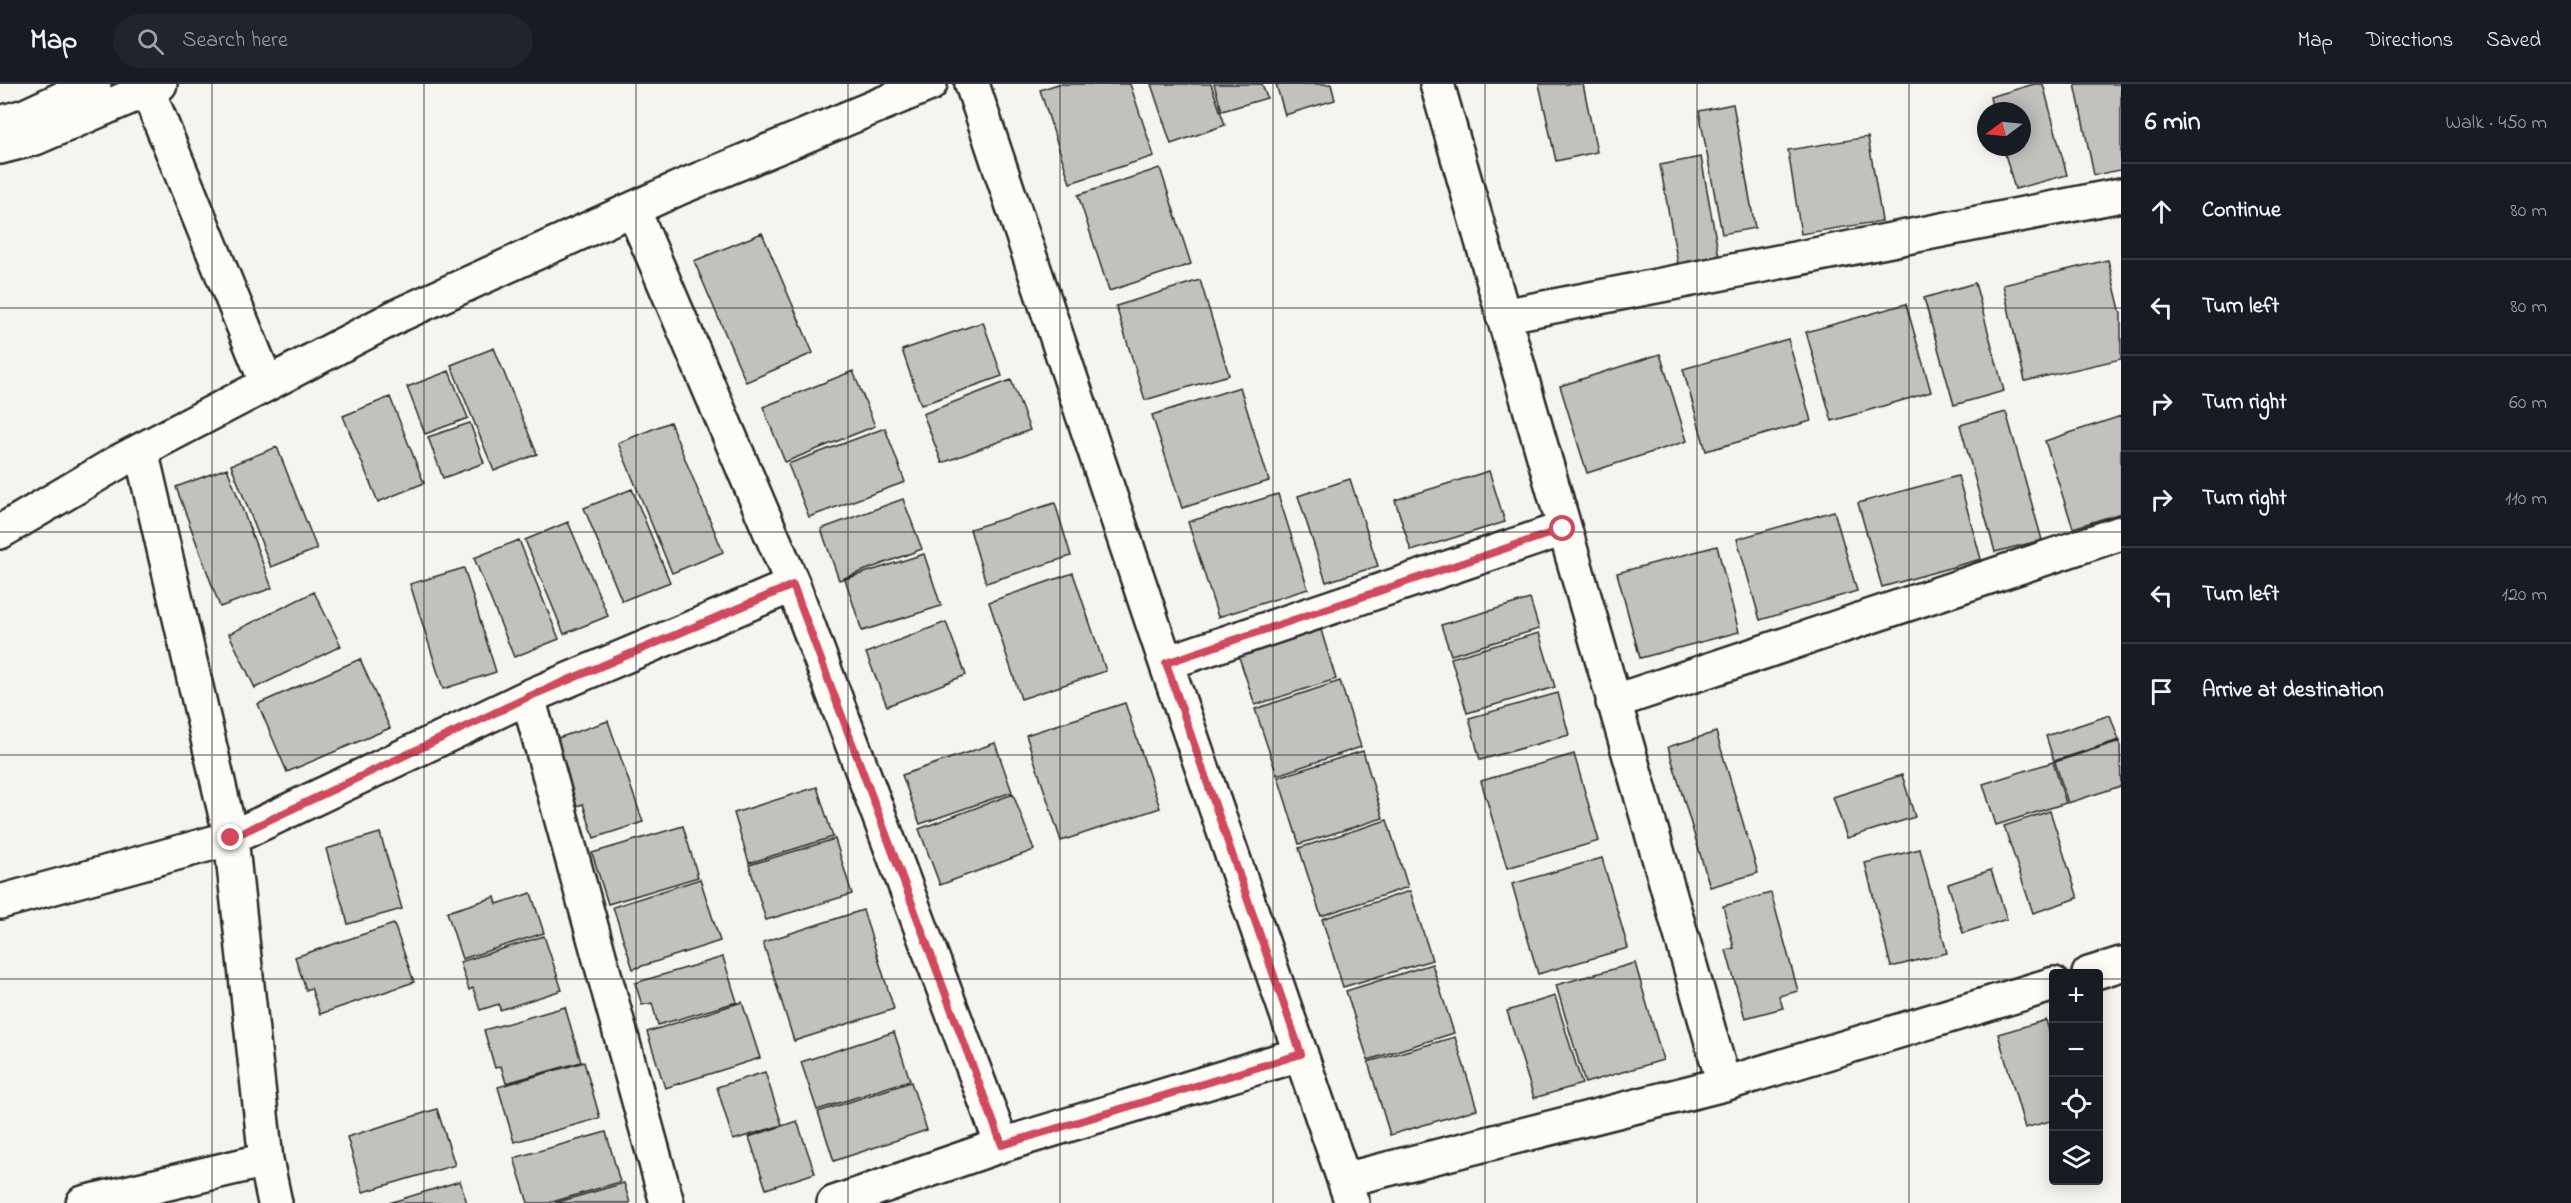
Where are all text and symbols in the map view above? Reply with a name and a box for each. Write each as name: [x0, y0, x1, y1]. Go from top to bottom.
search box: [113, 14, 533, 68]
text: Map: [30, 21, 77, 62]
icon: search: [134, 25, 167, 58]
text: Search here: [182, 25, 288, 57]
text: Map: [2297, 26, 2333, 56]
text: Directions: [2366, 26, 2453, 56]
text: Saved: [2486, 26, 2541, 56]
north arrow: [1977, 102, 2031, 156]
text: 6 min: [2145, 104, 2201, 142]
text: Walk · 450 m: [2445, 109, 2547, 138]
icon: ahead: [2145, 195, 2178, 228]
text: Continue: [2202, 195, 2281, 227]
text: 80 m: [2510, 197, 2547, 226]
icon: left: [2145, 291, 2178, 324]
text: Turn left: [2202, 291, 2279, 323]
text: 80 m: [2510, 293, 2547, 322]
icon: right: [2145, 387, 2178, 420]
text: Turn right: [2202, 387, 2287, 419]
text: 60 m: [2509, 389, 2547, 418]
icon: right: [2145, 483, 2178, 516]
text: Turn right: [2202, 483, 2287, 515]
text: 110 m: [2505, 485, 2547, 514]
route start: [1549, 515, 1575, 541]
icon: left: [2145, 579, 2178, 612]
text: Turn left: [2202, 579, 2279, 611]
text: 120 m: [2502, 581, 2547, 610]
icon: arrive: [2145, 675, 2178, 708]
text: Arrive at destination: [2202, 675, 2384, 707]
route end: [217, 824, 243, 850]
map controls: [2049, 969, 2103, 1185]
button: +: [2049, 969, 2103, 1023]
button: −: [2049, 1023, 2103, 1077]
button: locate: [2049, 1077, 2103, 1131]
button: layers: [2049, 1131, 2103, 1185]

